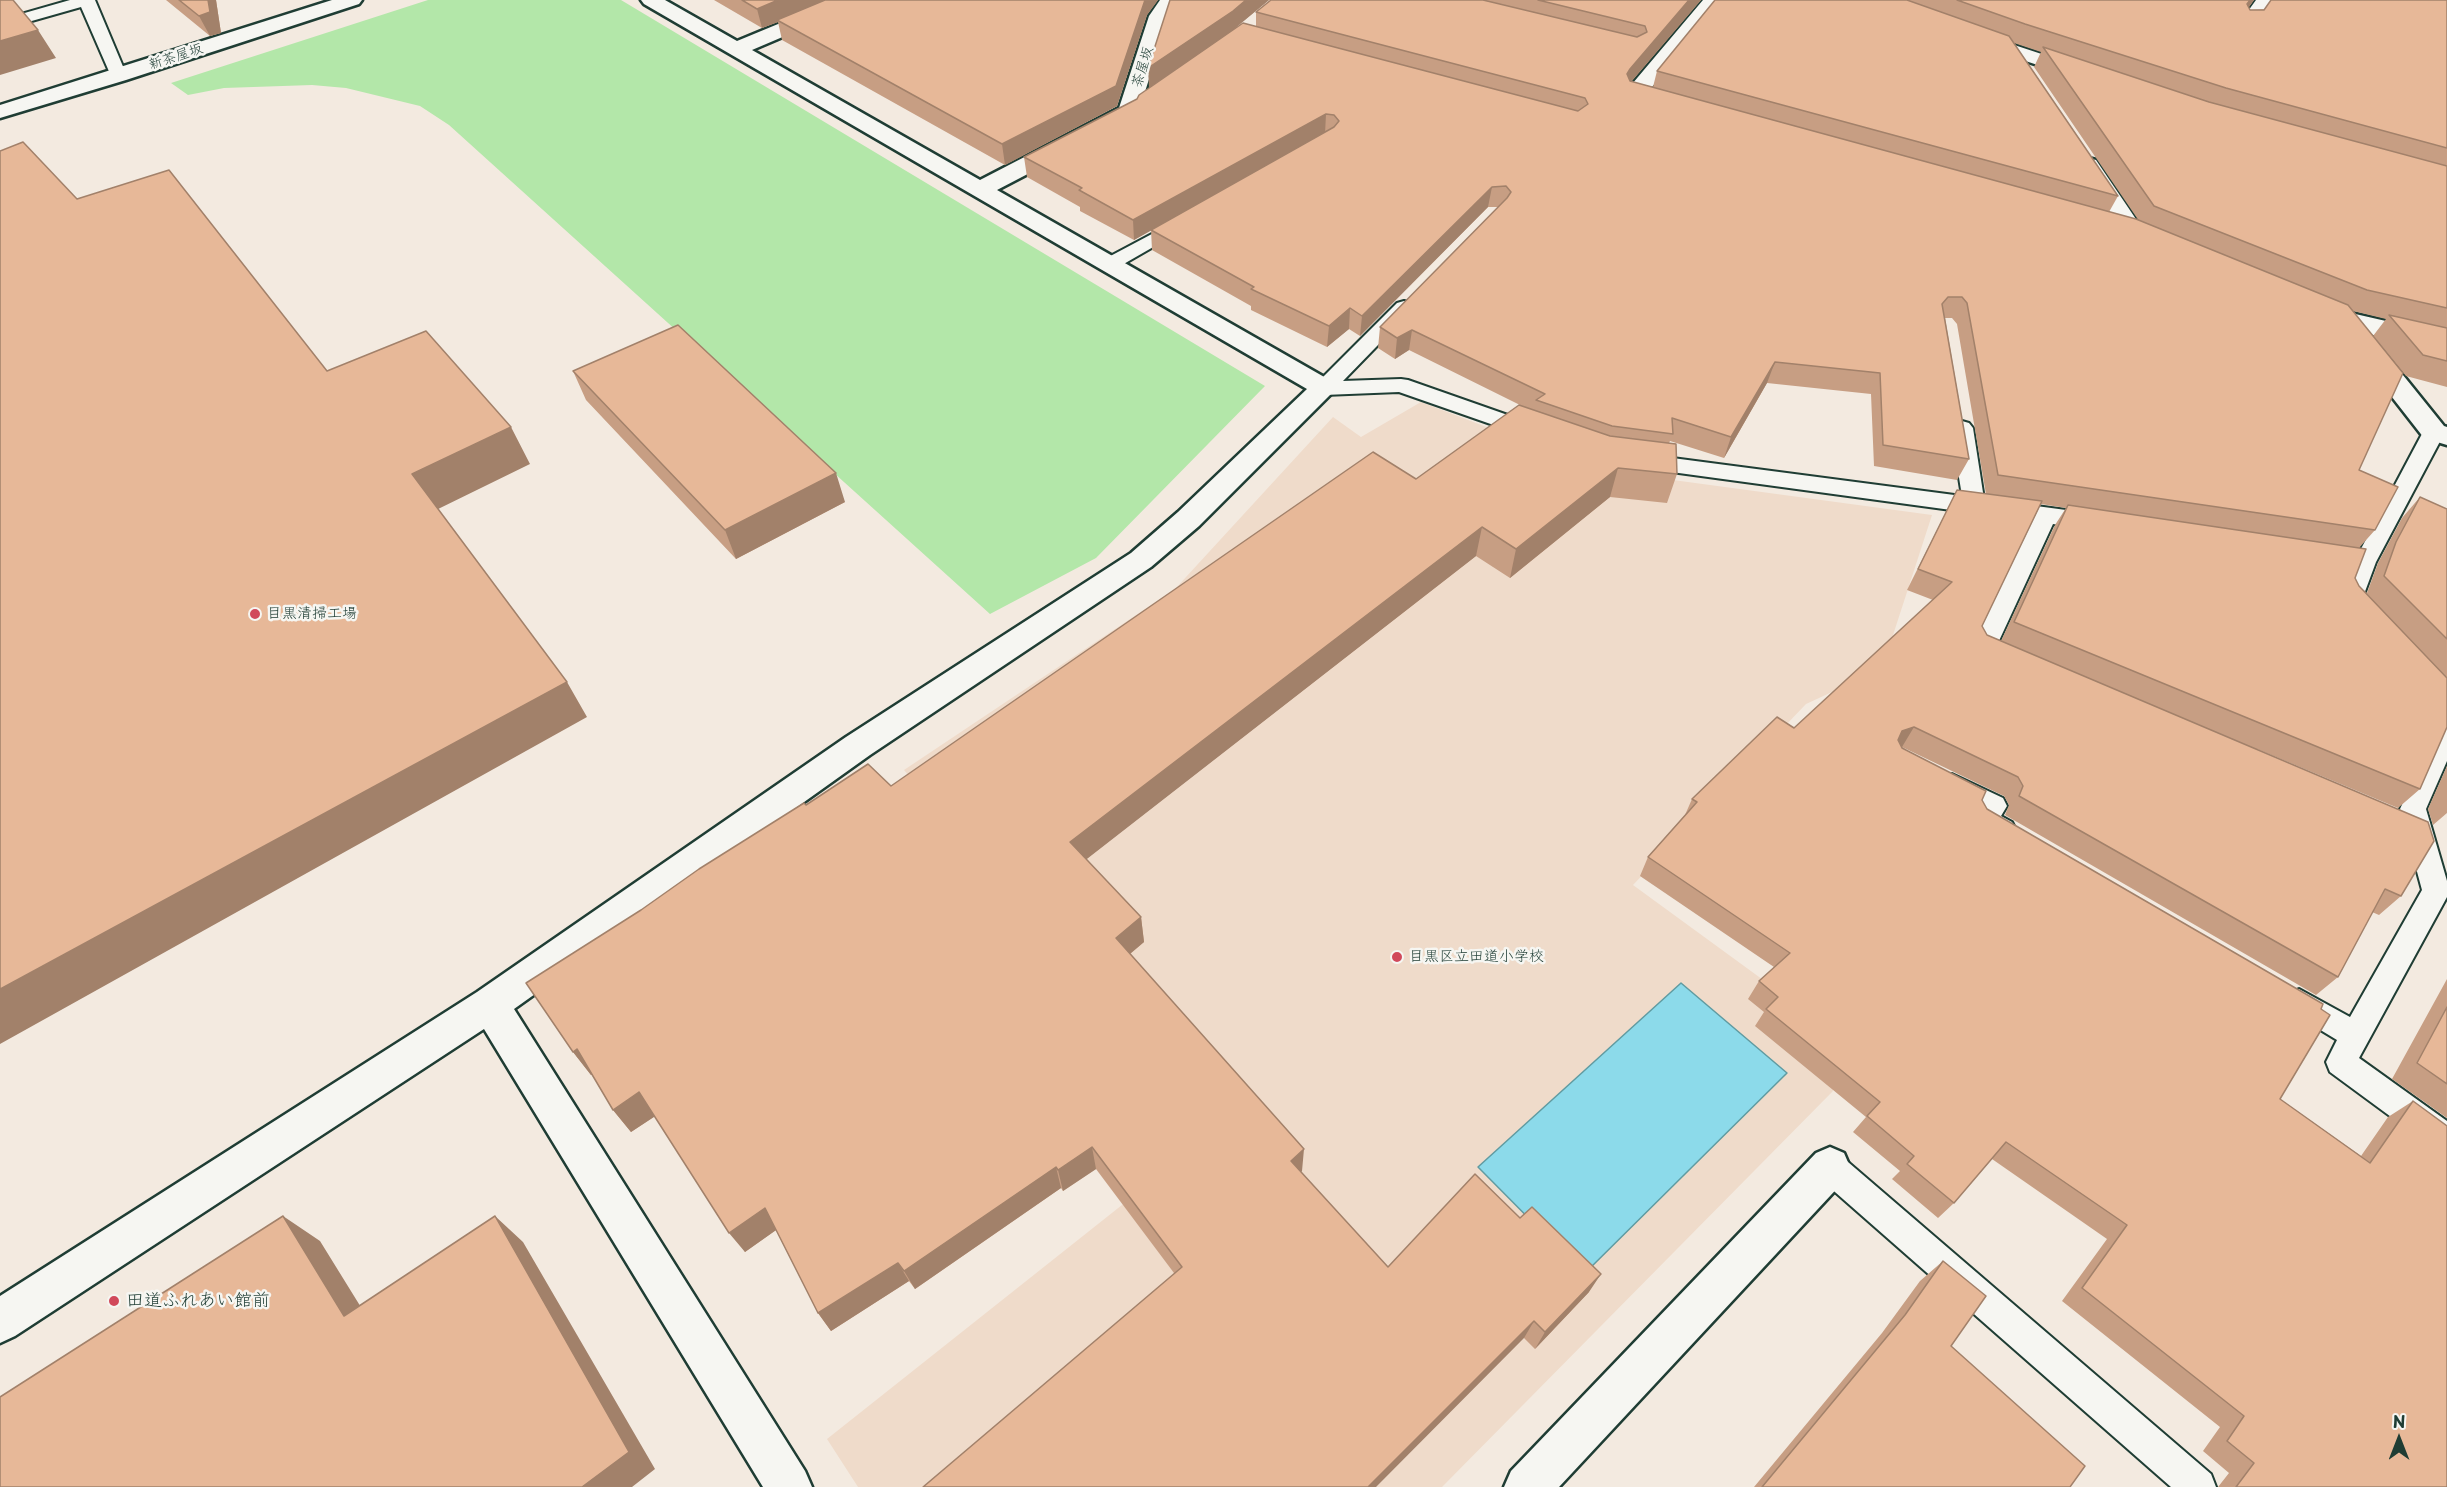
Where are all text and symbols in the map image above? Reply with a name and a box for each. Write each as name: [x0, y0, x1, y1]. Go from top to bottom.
street label: 新茶屋坂: [147, 40, 205, 74]
street label: 茶屋坂: [1129, 44, 1157, 90]
place label: 目黒清掃工場: [267, 605, 357, 623]
marker: 目黒清掃工場: [248, 607, 262, 621]
place label: 目黒区立田道小学校: [1409, 948, 1544, 966]
marker: 目黒区立田道小学校: [1390, 950, 1404, 964]
place label: 田道ふれあい館前: [126, 1290, 270, 1312]
marker: 田道ふれあい館前: [107, 1294, 121, 1308]
north arrow: [2369, 1409, 2429, 1469]
text: N: [2393, 1409, 2405, 1433]

